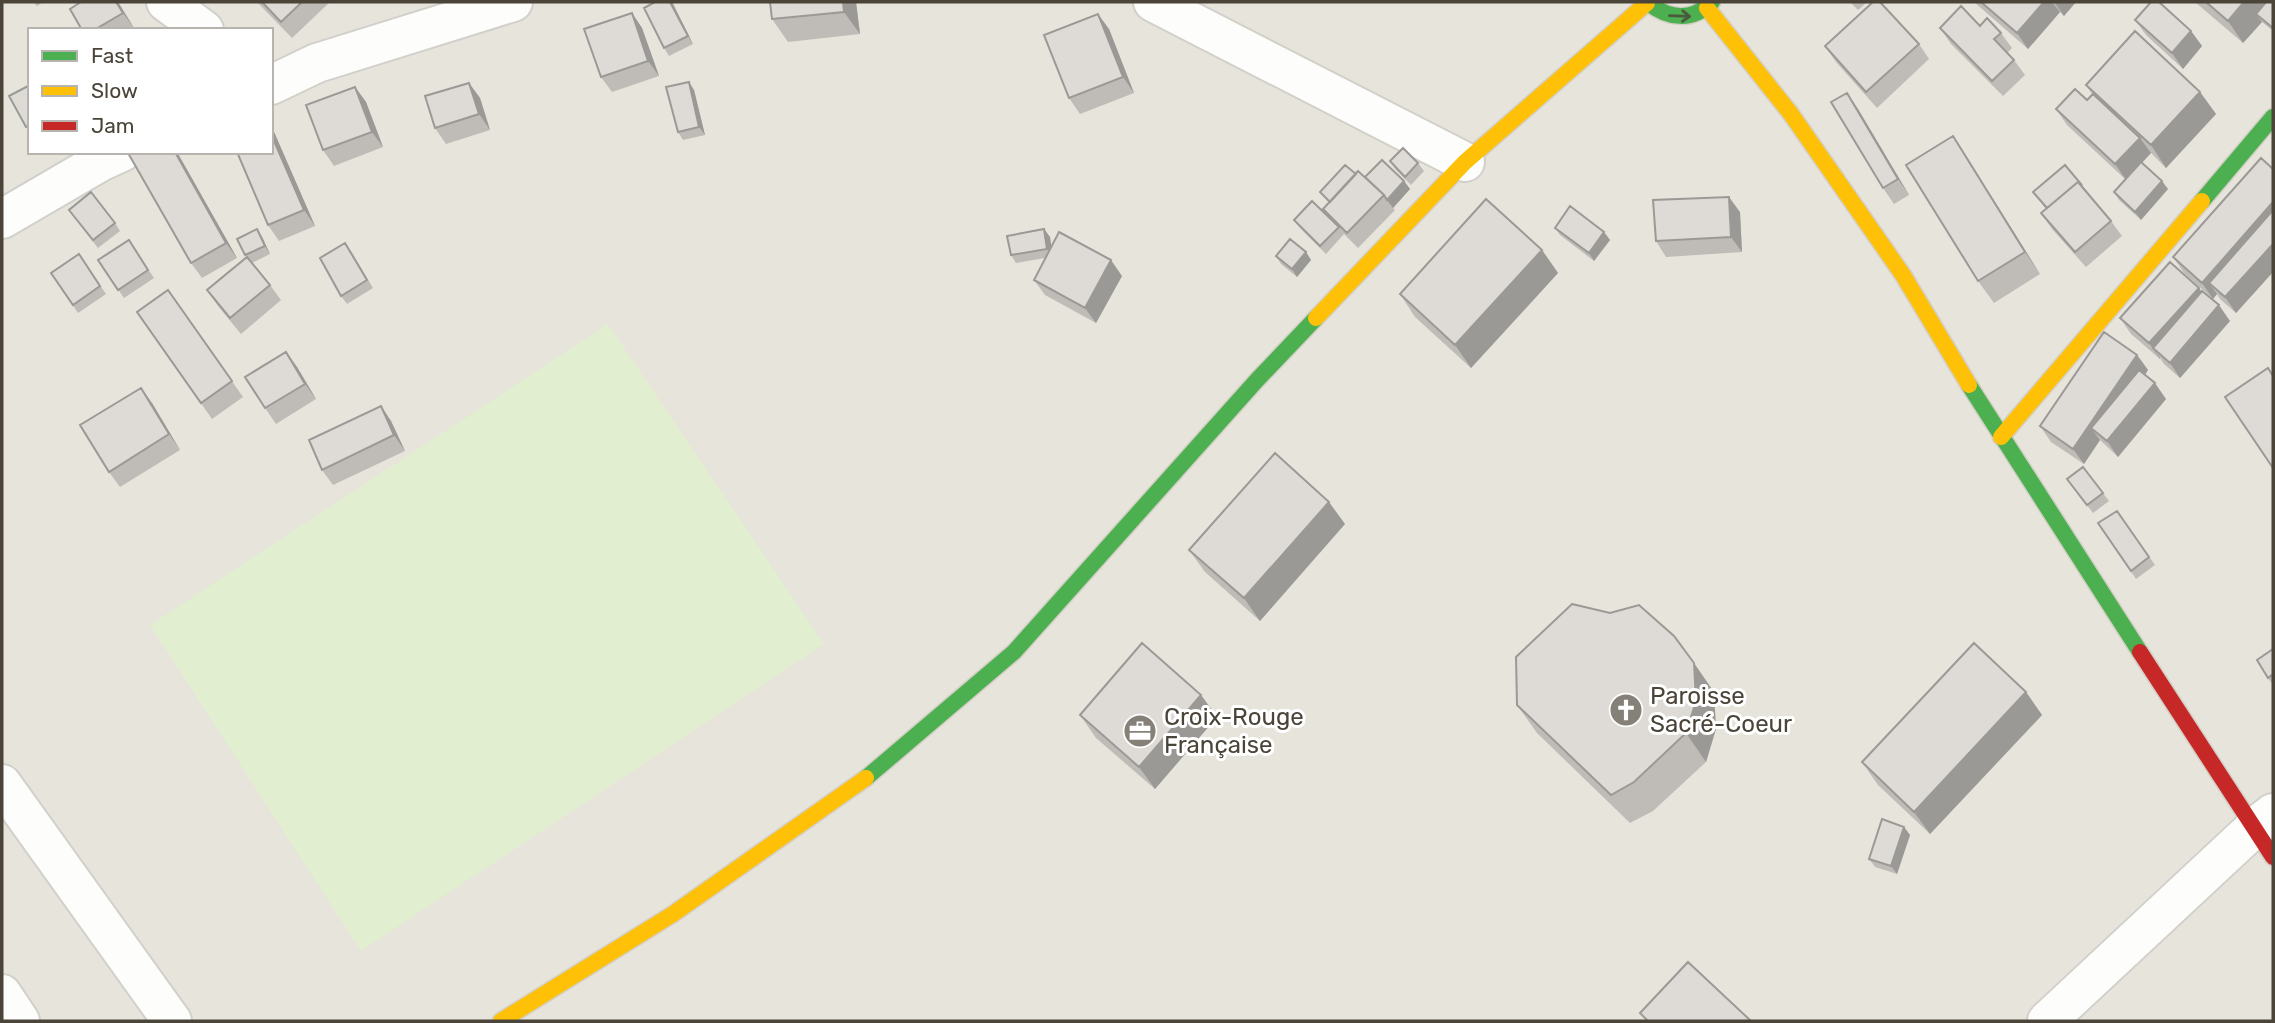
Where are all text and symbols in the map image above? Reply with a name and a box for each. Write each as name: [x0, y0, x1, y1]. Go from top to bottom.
one-way arrow: [1668, 9, 1691, 22]
legend: [28, 28, 273, 154]
text: Fast: [91, 43, 133, 68]
text: Slow: [91, 78, 138, 103]
text: Jam: [91, 113, 135, 138]
place label: Paroisse Sacré-Coeur: [1650, 682, 1792, 738]
church icon: Paroisse Sacré-Coeur: [1607, 691, 1645, 729]
place label: Croix-Rouge Française: [1164, 703, 1304, 759]
office icon: Croix-Rouge Française: [1121, 712, 1159, 750]

